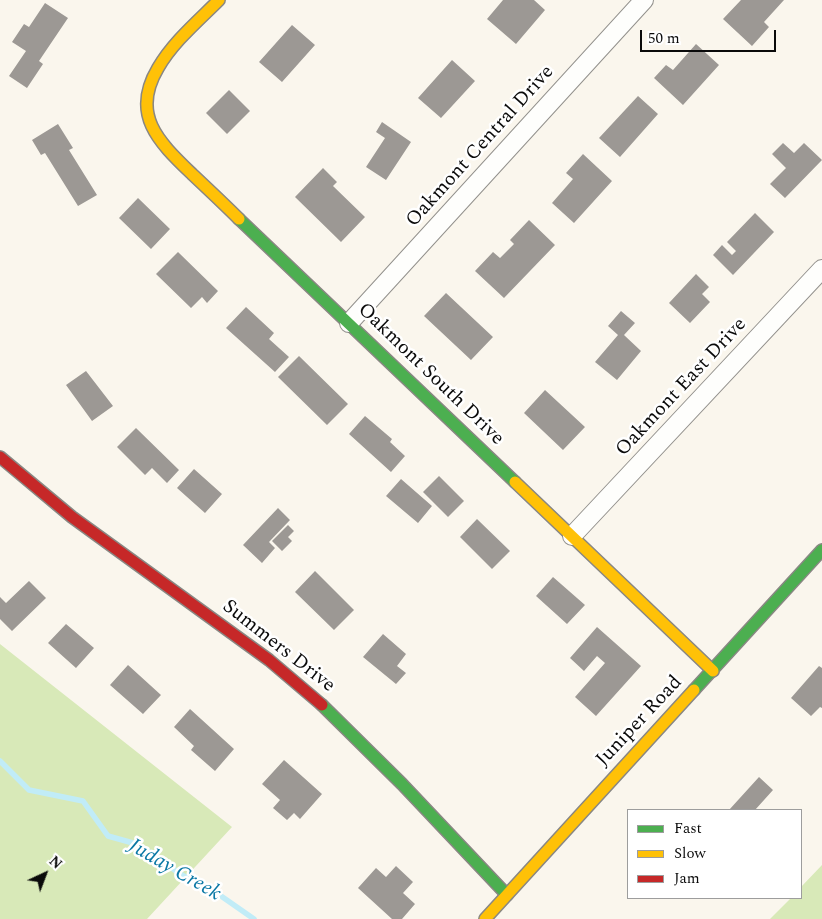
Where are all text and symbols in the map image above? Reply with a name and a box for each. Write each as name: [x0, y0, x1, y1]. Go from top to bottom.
scale bar: [642, 20, 778, 52]
text: 50 m: [648, 27, 680, 50]
street label: Oakmont Central Drive: [402, 61, 560, 233]
street label: Oakmont South Drive: [352, 299, 508, 451]
street label: Oakmont East Drive: [611, 314, 753, 462]
street label: Summers Drive: [217, 596, 339, 698]
street label: Juniper Road: [592, 671, 688, 773]
legend: [627, 809, 802, 899]
text: Fast: [674, 817, 702, 840]
water label: Juday Creek: [123, 834, 225, 908]
text: Slow: [674, 842, 706, 865]
north arrow: [20, 849, 70, 899]
text: N: [44, 851, 67, 874]
text: Jam: [674, 867, 700, 890]

